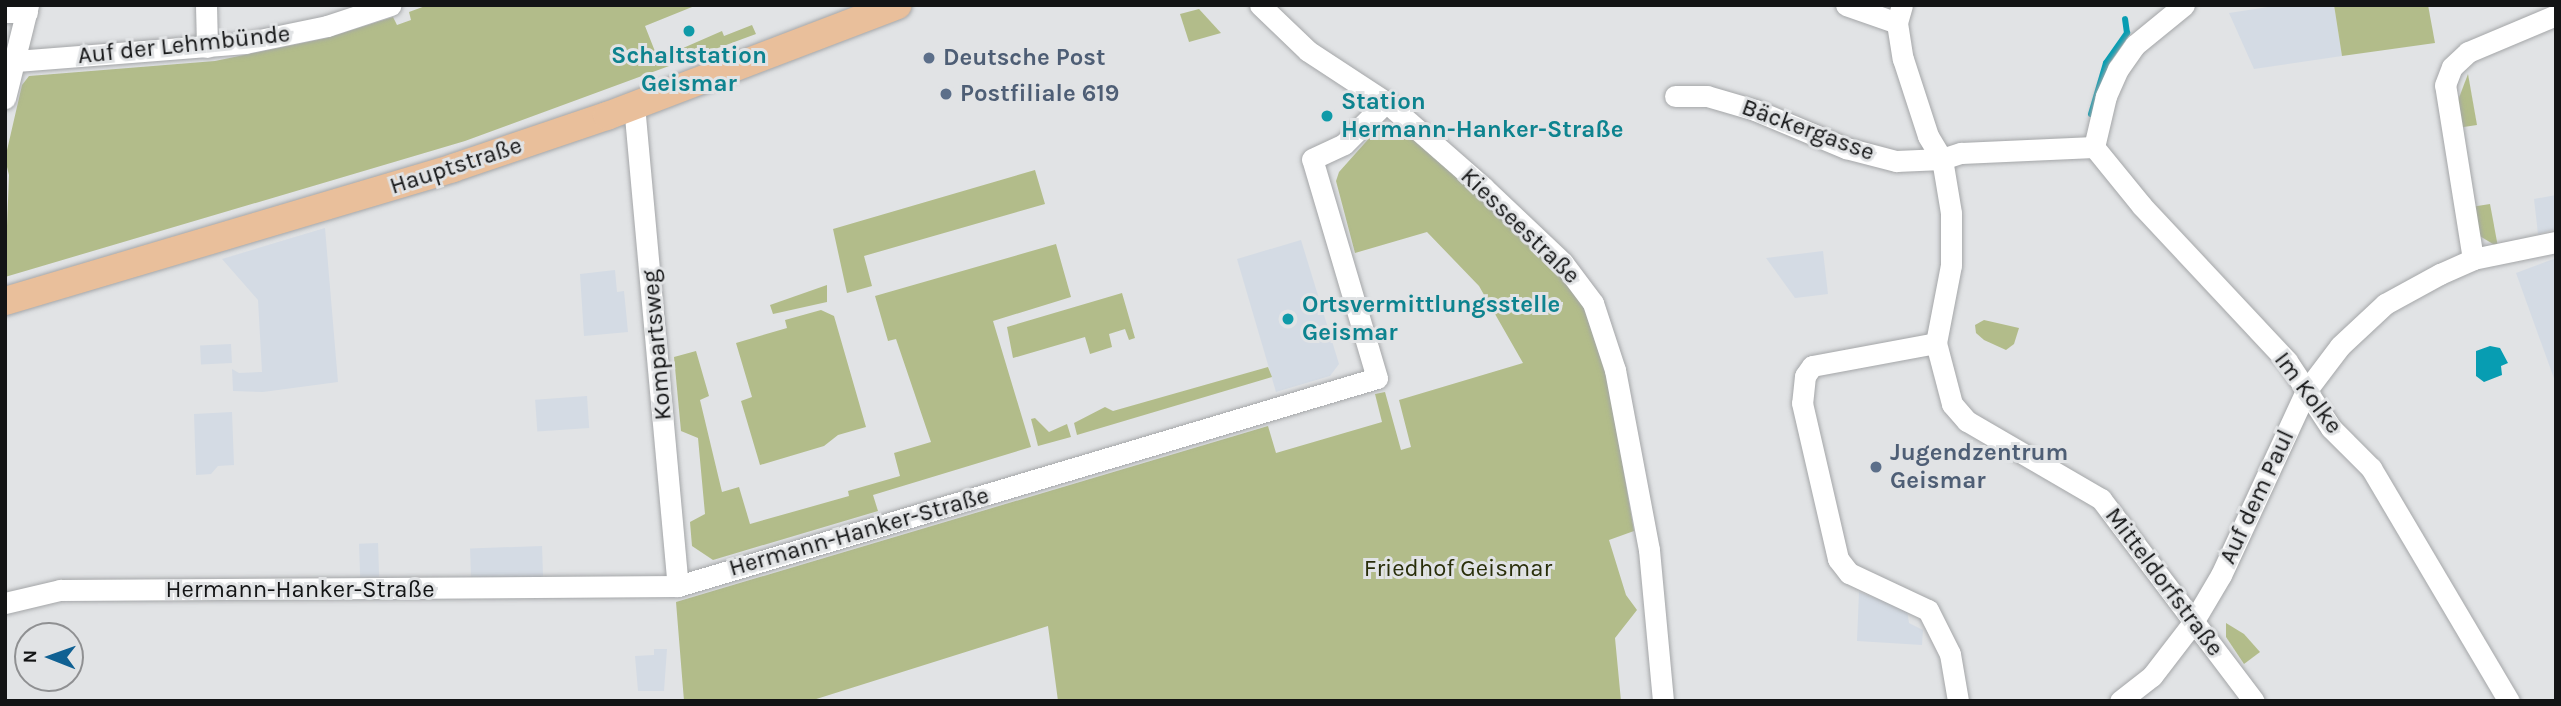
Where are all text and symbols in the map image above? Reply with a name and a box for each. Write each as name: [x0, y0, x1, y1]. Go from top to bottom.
street label: Auf der Lehmbünde: [76, 20, 292, 70]
marker: Schaltstation Geismar: [681, 23, 697, 39]
place label: Schaltstation Geismar: [611, 42, 767, 98]
place label: Deutsche Post: [943, 44, 1105, 72]
marker: Deutsche Post: [921, 50, 937, 66]
place label: Postfiliale 619: [960, 80, 1119, 108]
marker: Postfiliale 619: [938, 86, 954, 102]
place label: Station Hermann-Hanker-Straße: [1341, 88, 1623, 144]
street label: Bäckergasse: [1738, 93, 1878, 167]
marker: Station Hermann-Hanker-Straße: [1319, 108, 1335, 124]
street label: Hauptstraße: [386, 131, 526, 201]
street label: Kiesseestraße: [1454, 162, 1586, 290]
street label: Kompartsweg: [636, 269, 678, 421]
place label: Ortsvermittlungsstelle Geismar: [1302, 291, 1560, 347]
marker: Ortsvermittlungsstelle Geismar: [1280, 311, 1296, 327]
street label: Im Kolke: [2268, 346, 2348, 440]
street label: Auf dem Paul: [2213, 425, 2301, 569]
place label: Jugendzentrum Geismar: [1890, 439, 2068, 495]
marker: Jugendzentrum Geismar: [1868, 459, 1884, 475]
street label: Hermann-Hanker-Straße: [726, 481, 992, 583]
street label: Mitteldorfstraße: [2099, 502, 2229, 662]
park label: Friedhof Geismar: [1364, 555, 1552, 583]
street label: Hermann-Hanker-Straße: [165, 576, 435, 604]
north arrow: [14, 622, 84, 692]
text: N: [19, 650, 41, 664]

